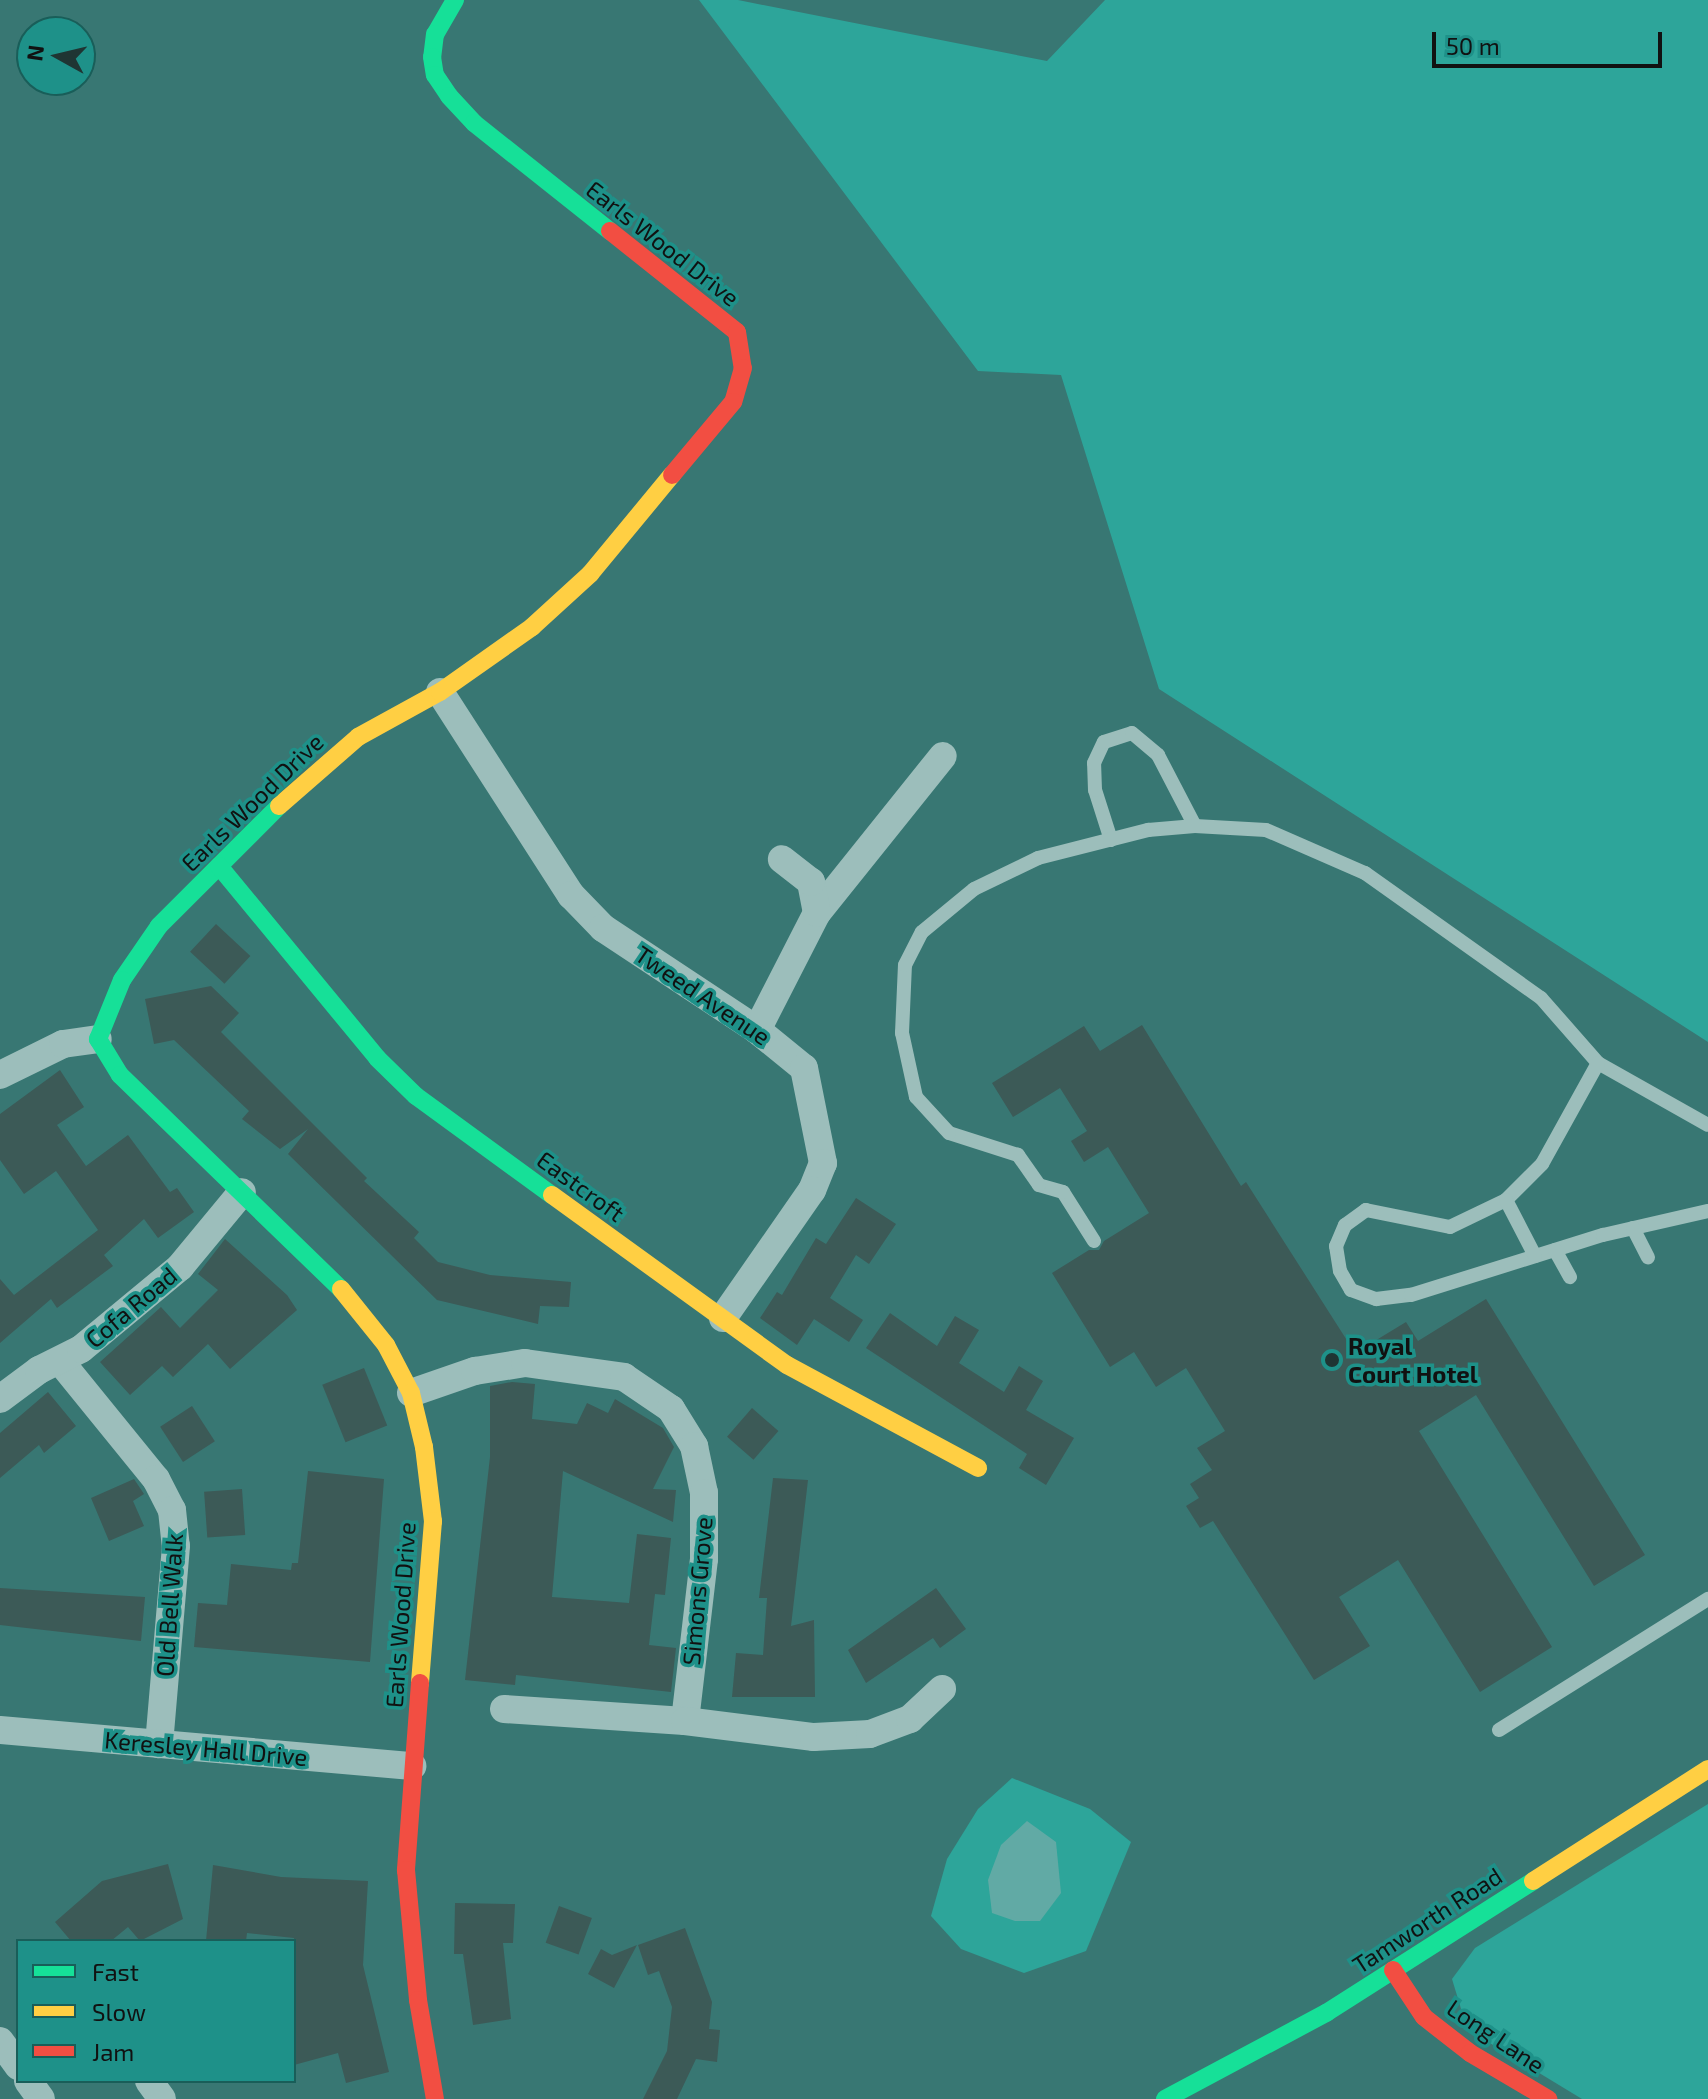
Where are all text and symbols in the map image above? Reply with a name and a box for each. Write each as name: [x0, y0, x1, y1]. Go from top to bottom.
north arrow: [16, 16, 96, 96]
scale bar: [1436, 16, 1666, 66]
text: 50 m: [1446, 31, 1500, 60]
text: N: [20, 43, 48, 63]
street label: Earls Wood Drive: [581, 174, 745, 312]
street label: Earls Wood Drive: [175, 727, 329, 877]
street label: Tweed Avenue: [630, 939, 776, 1051]
street label: Eastcroft: [532, 1145, 630, 1227]
street label: Cofa Road: [80, 1261, 182, 1353]
place label: Royal Court Hotel: [1348, 1332, 1478, 1388]
marker: Royal Court Hotel: [1323, 1351, 1341, 1369]
street label: Simons Grove: [676, 1516, 718, 1666]
street label: Earls Wood Drive: [379, 1521, 421, 1709]
street label: Old Bell Walk: [150, 1532, 188, 1678]
street label: Keresley Hall Drive: [103, 1725, 309, 1771]
street label: Tamworth Road: [1347, 1861, 1507, 1979]
legend: [16, 1939, 296, 2083]
text: Fast: [92, 1957, 139, 1986]
street label: Long Lane: [1442, 1993, 1550, 2079]
text: Slow: [92, 1997, 146, 2026]
text: Jam: [92, 2037, 134, 2066]

